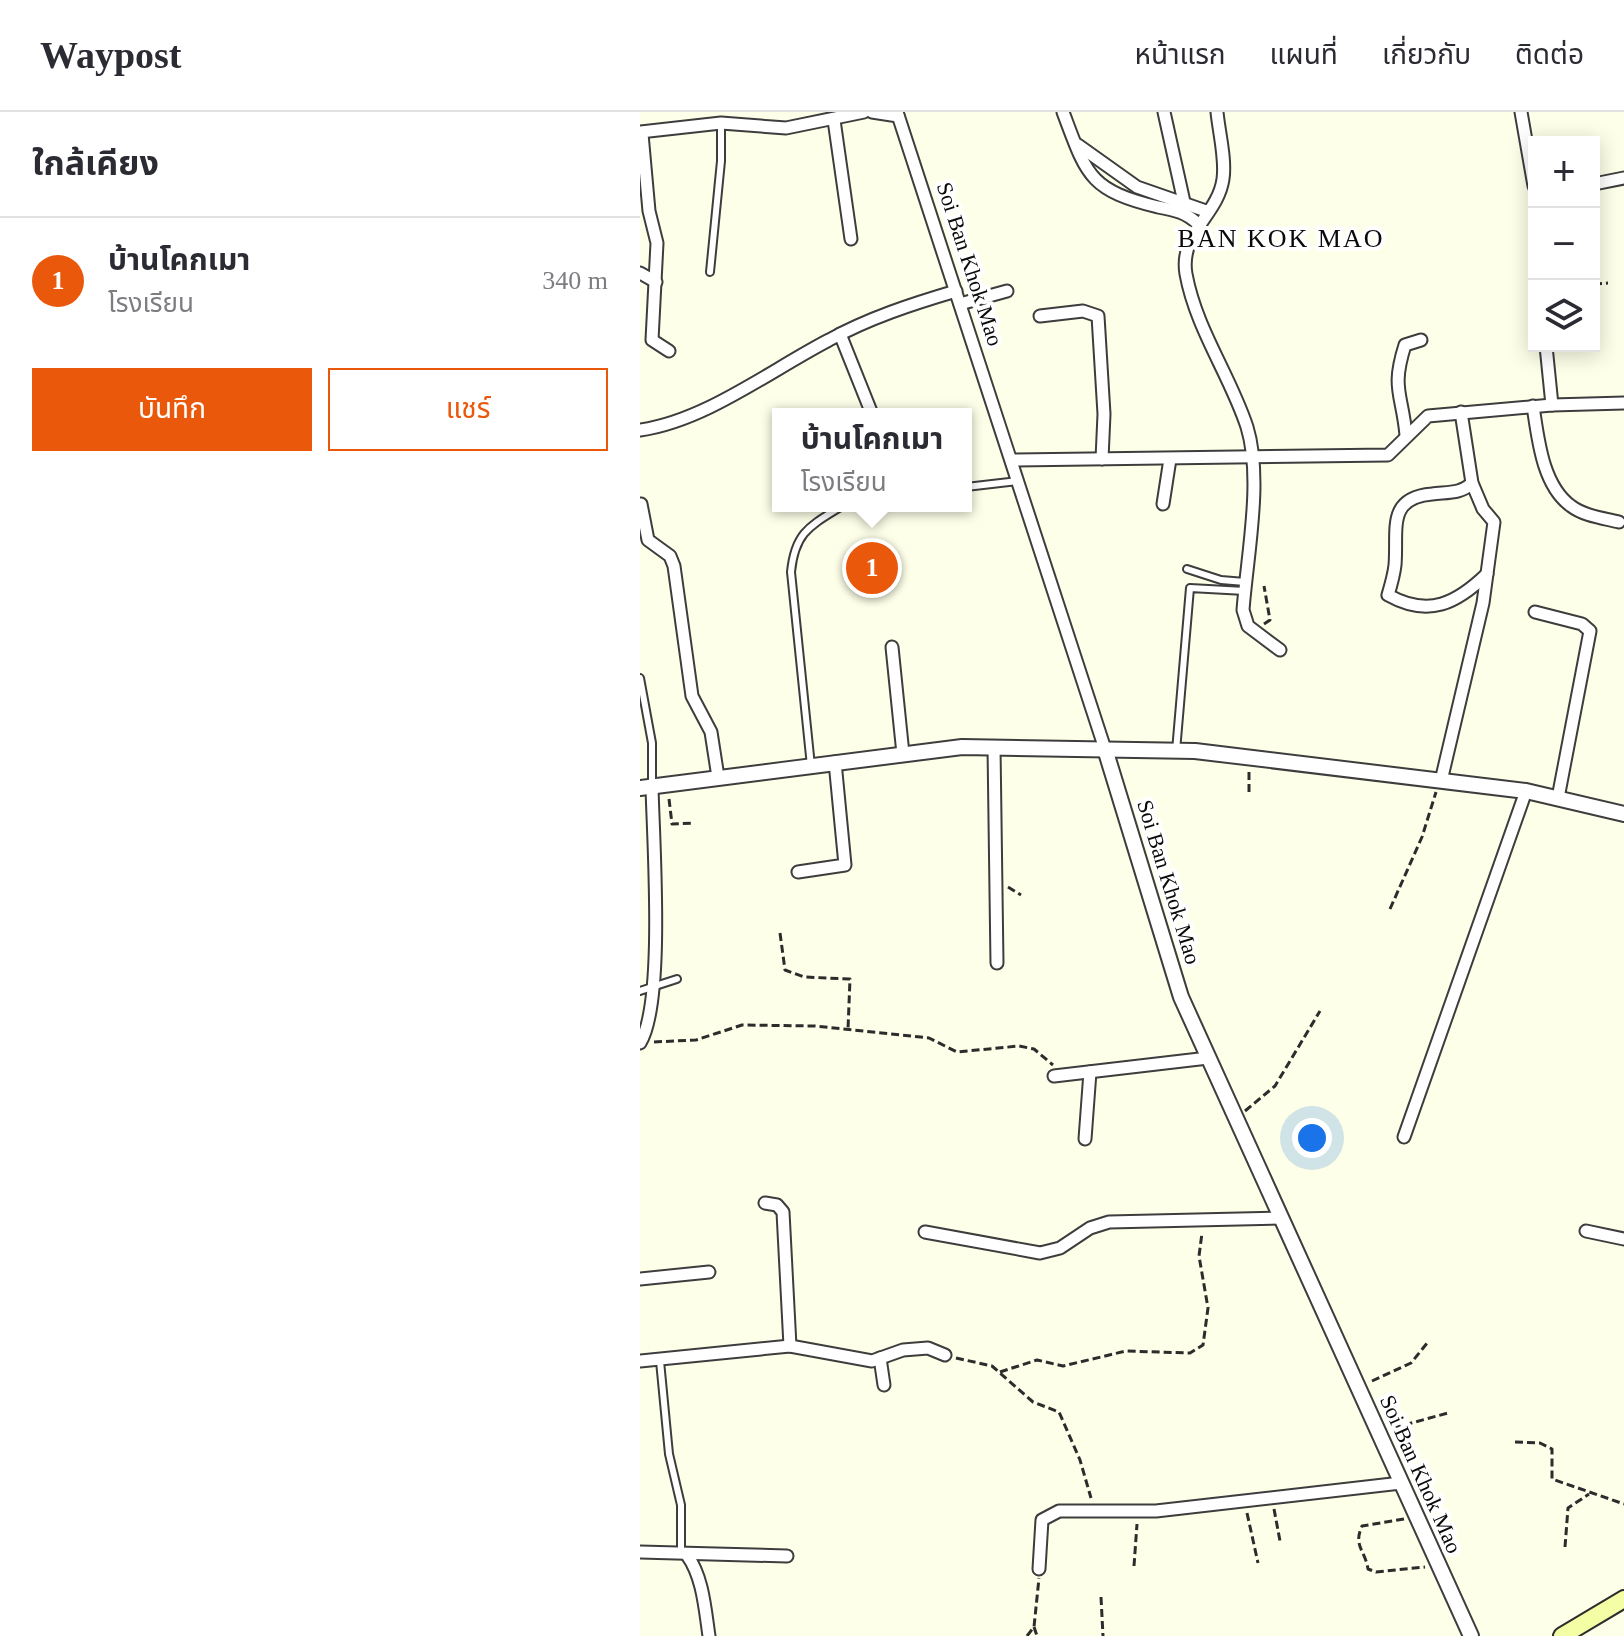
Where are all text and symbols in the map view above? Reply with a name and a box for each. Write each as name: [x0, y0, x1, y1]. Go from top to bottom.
text: Waypost: [40, 34, 181, 76]
text: หน้าแรก: [1135, 39, 1226, 70]
text: แผนที่: [1270, 39, 1338, 70]
text: เกี่ยวกับ: [1382, 39, 1471, 70]
text: ติดต่อ: [1515, 39, 1584, 70]
map controls: [1528, 136, 1600, 352]
button: +: [1528, 136, 1600, 208]
text: ใกล้เคียง: [32, 145, 159, 182]
street label: Soi Ban Khok Mao: [932, 179, 1008, 349]
button: −: [1528, 208, 1600, 280]
district label: BAN KOK MAO: [1178, 224, 1384, 253]
text: บ้านโคกเมา: [108, 243, 250, 276]
text: 1: [52, 266, 65, 295]
text: 340 m: [542, 266, 608, 295]
button: layers: [1528, 280, 1600, 352]
text: โรงเรียน: [108, 289, 194, 318]
button: บันทึก: [32, 368, 312, 451]
button: แชร์: [328, 368, 608, 451]
popup: [772, 408, 972, 512]
text: บ้านโคกเมา: [801, 422, 943, 455]
text: โรงเรียน: [801, 468, 887, 497]
pin: 1: [846, 538, 898, 598]
street label: Soi Ban Khok Mao: [1132, 797, 1206, 967]
your location: [1292, 1118, 1332, 1158]
street label: Soi Ban Khok Mao: [1375, 1391, 1467, 1557]

